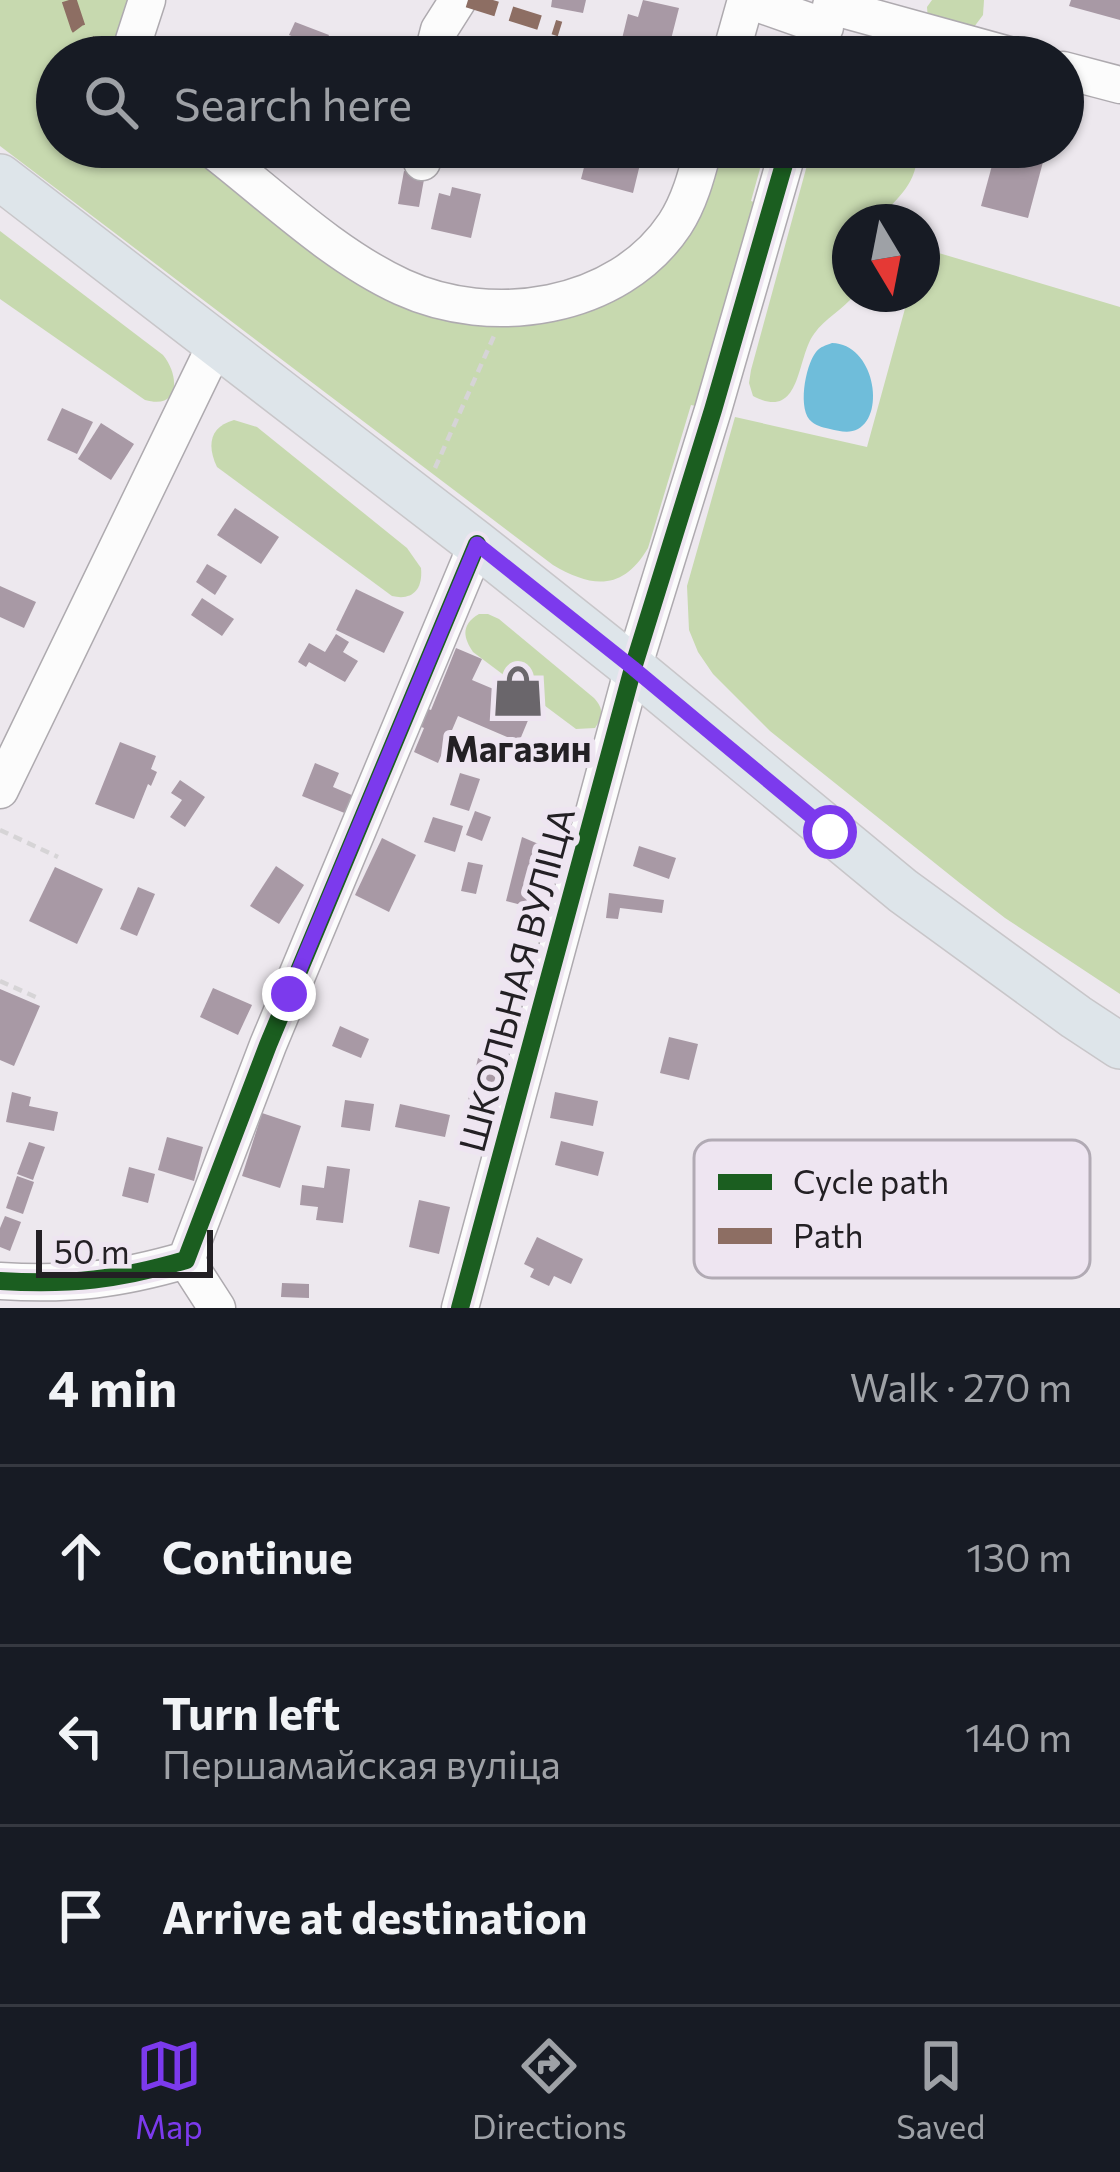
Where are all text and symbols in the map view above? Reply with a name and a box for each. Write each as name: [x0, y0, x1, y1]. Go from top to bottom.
search box: [36, 36, 1084, 168]
icon: search: [78, 69, 144, 135]
text: Search here: [174, 75, 412, 130]
north arrow: [832, 204, 940, 312]
shop icon: Магазин: [489, 662, 547, 720]
place label: Магазин: [444, 725, 592, 769]
street label: ШКОЛЬНАЯ ВУЛІЦА: [448, 802, 582, 1156]
route start: [803, 805, 857, 859]
route end: [262, 967, 316, 1021]
legend: [694, 1140, 1090, 1278]
text: Cycle path: [793, 1160, 949, 1201]
text: Path: [793, 1214, 863, 1255]
scale bar: [36, 1224, 213, 1277]
text: 50 m: [54, 1230, 130, 1271]
text: 4 min: [48, 1355, 177, 1418]
text: Walk · 270 m: [850, 1362, 1072, 1410]
icon: ahead: [48, 1523, 114, 1589]
text: Continue: [162, 1528, 353, 1583]
text: 130 m: [966, 1532, 1072, 1580]
text: Turn left: [162, 1684, 340, 1739]
icon: left: [48, 1703, 114, 1769]
text: 140 m: [965, 1712, 1072, 1760]
text: Першамайская вуліца: [162, 1739, 561, 1787]
icon: arrive: [48, 1883, 114, 1949]
text: Arrive at destination: [162, 1888, 588, 1943]
tab: Map: [135, 2033, 203, 2146]
tab: Directions: [472, 2033, 627, 2146]
tab: Saved: [896, 2033, 985, 2146]

